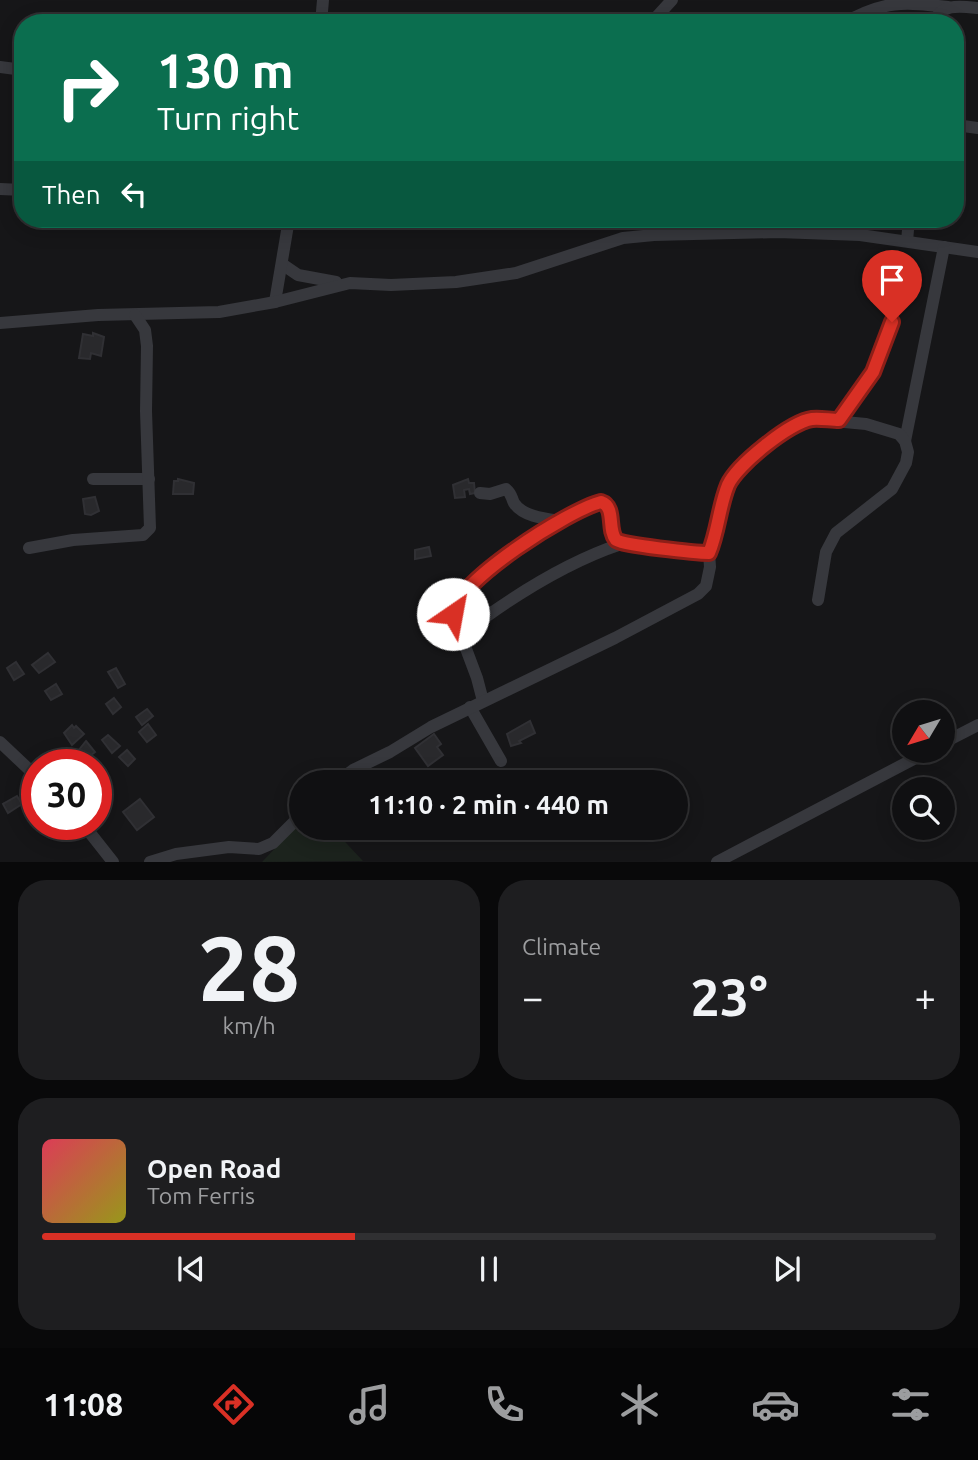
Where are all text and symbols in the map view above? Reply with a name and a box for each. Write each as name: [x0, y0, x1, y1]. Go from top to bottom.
icon: right: [42, 42, 133, 133]
text: 130 m: [157, 42, 294, 97]
text: Turn right: [157, 100, 299, 136]
icon: left: [115, 175, 153, 213]
text: Then: [42, 180, 101, 209]
pin: [862, 250, 922, 322]
icon: arrive: [873, 261, 911, 299]
position arrow: [416, 577, 490, 651]
north arrow: [892, 700, 956, 763]
map controls: [892, 700, 955, 840]
speed limit sign: 30: [21, 749, 112, 840]
button: search: [892, 777, 955, 840]
text: 11:10 · 2 min · 440 m: [368, 790, 609, 819]
text: 28: [198, 916, 300, 1018]
text: Climate: [522, 934, 601, 959]
text: 23°: [690, 968, 768, 1026]
text: −: [522, 976, 543, 1018]
text: +: [915, 976, 936, 1018]
text: km/h: [222, 1013, 276, 1038]
text: Open Road: [147, 1154, 281, 1183]
text: Tom Ferris: [147, 1183, 255, 1208]
icon: previous: [172, 1250, 210, 1288]
icon: pause: [470, 1250, 508, 1288]
icon: next: [768, 1250, 806, 1288]
icon: directions: [209, 1380, 258, 1429]
icon: music: [345, 1380, 394, 1429]
icon: phone: [480, 1380, 529, 1429]
icon: climate: [615, 1380, 664, 1429]
icon: car: [751, 1380, 800, 1429]
icon: filters: [886, 1380, 935, 1429]
text: 11:08: [43, 1386, 123, 1422]

